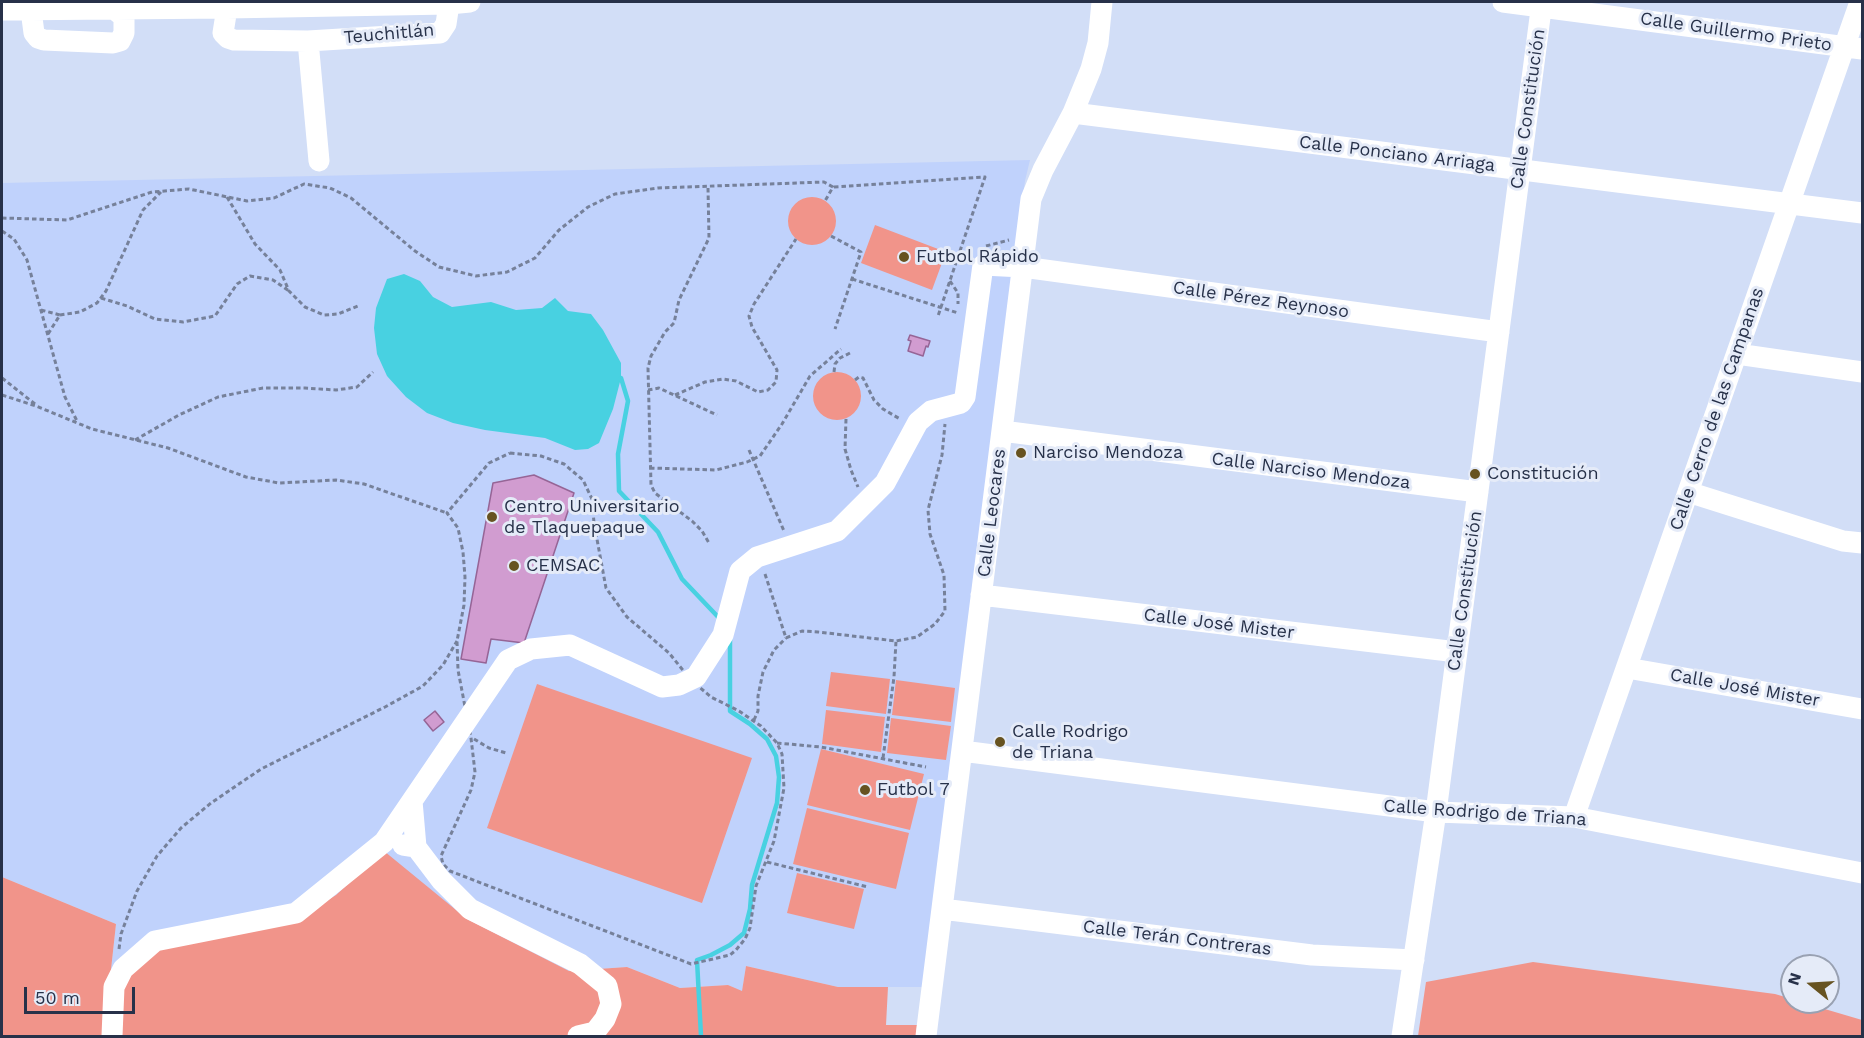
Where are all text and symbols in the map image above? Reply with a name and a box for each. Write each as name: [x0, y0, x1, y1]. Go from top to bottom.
street label: Calle Guillermo Prieto: [1639, 8, 1833, 56]
street label: Teuchitlán: [343, 19, 435, 49]
street label: Calle Constitución: [1506, 27, 1550, 191]
street label: Calle Ponciano Arriaga: [1298, 131, 1496, 177]
place label: Futbol Rápido: [916, 246, 1039, 268]
marker: Futbol Rápido: [897, 250, 911, 264]
street label: Calle Pérez Reynoso: [1172, 277, 1350, 323]
street label: Calle Cerro de las Campanas: [1665, 285, 1769, 533]
place label: Narciso Mendoza: [1033, 442, 1183, 464]
marker: Narciso Mendoza: [1014, 446, 1028, 460]
street label: Calle Leocares: [973, 448, 1011, 578]
street label: Calle Narciso Mendoza: [1210, 448, 1412, 494]
place label: Constitución: [1487, 463, 1599, 485]
marker: Constitución: [1468, 467, 1482, 481]
place label: Centro Universitario de Tlaquepaque: [504, 496, 680, 538]
street label: Calle Constitución: [1443, 509, 1487, 673]
marker: Centro Universitario de Tlaquepaque: [485, 510, 499, 524]
place label: CEMSAC: [526, 555, 600, 577]
marker: CEMSAC: [507, 559, 521, 573]
street label: Calle José Mister: [1142, 604, 1296, 644]
street label: Calle José Mister: [1668, 664, 1822, 712]
place label: Calle Rodrigo de Triana: [1012, 721, 1128, 764]
marker: Calle Rodrigo de Triana: [993, 735, 1007, 749]
place label: Futbol 7: [877, 779, 950, 801]
marker: Futbol 7: [858, 783, 872, 797]
street label: Calle Rodrigo de Triana: [1383, 795, 1587, 831]
street label: Calle Terán Contreras: [1081, 916, 1273, 960]
north arrow: [1780, 954, 1840, 1014]
text: N: [1783, 970, 1805, 987]
scale bar: [27, 975, 138, 1013]
text: 50 m: [35, 987, 80, 1008]

